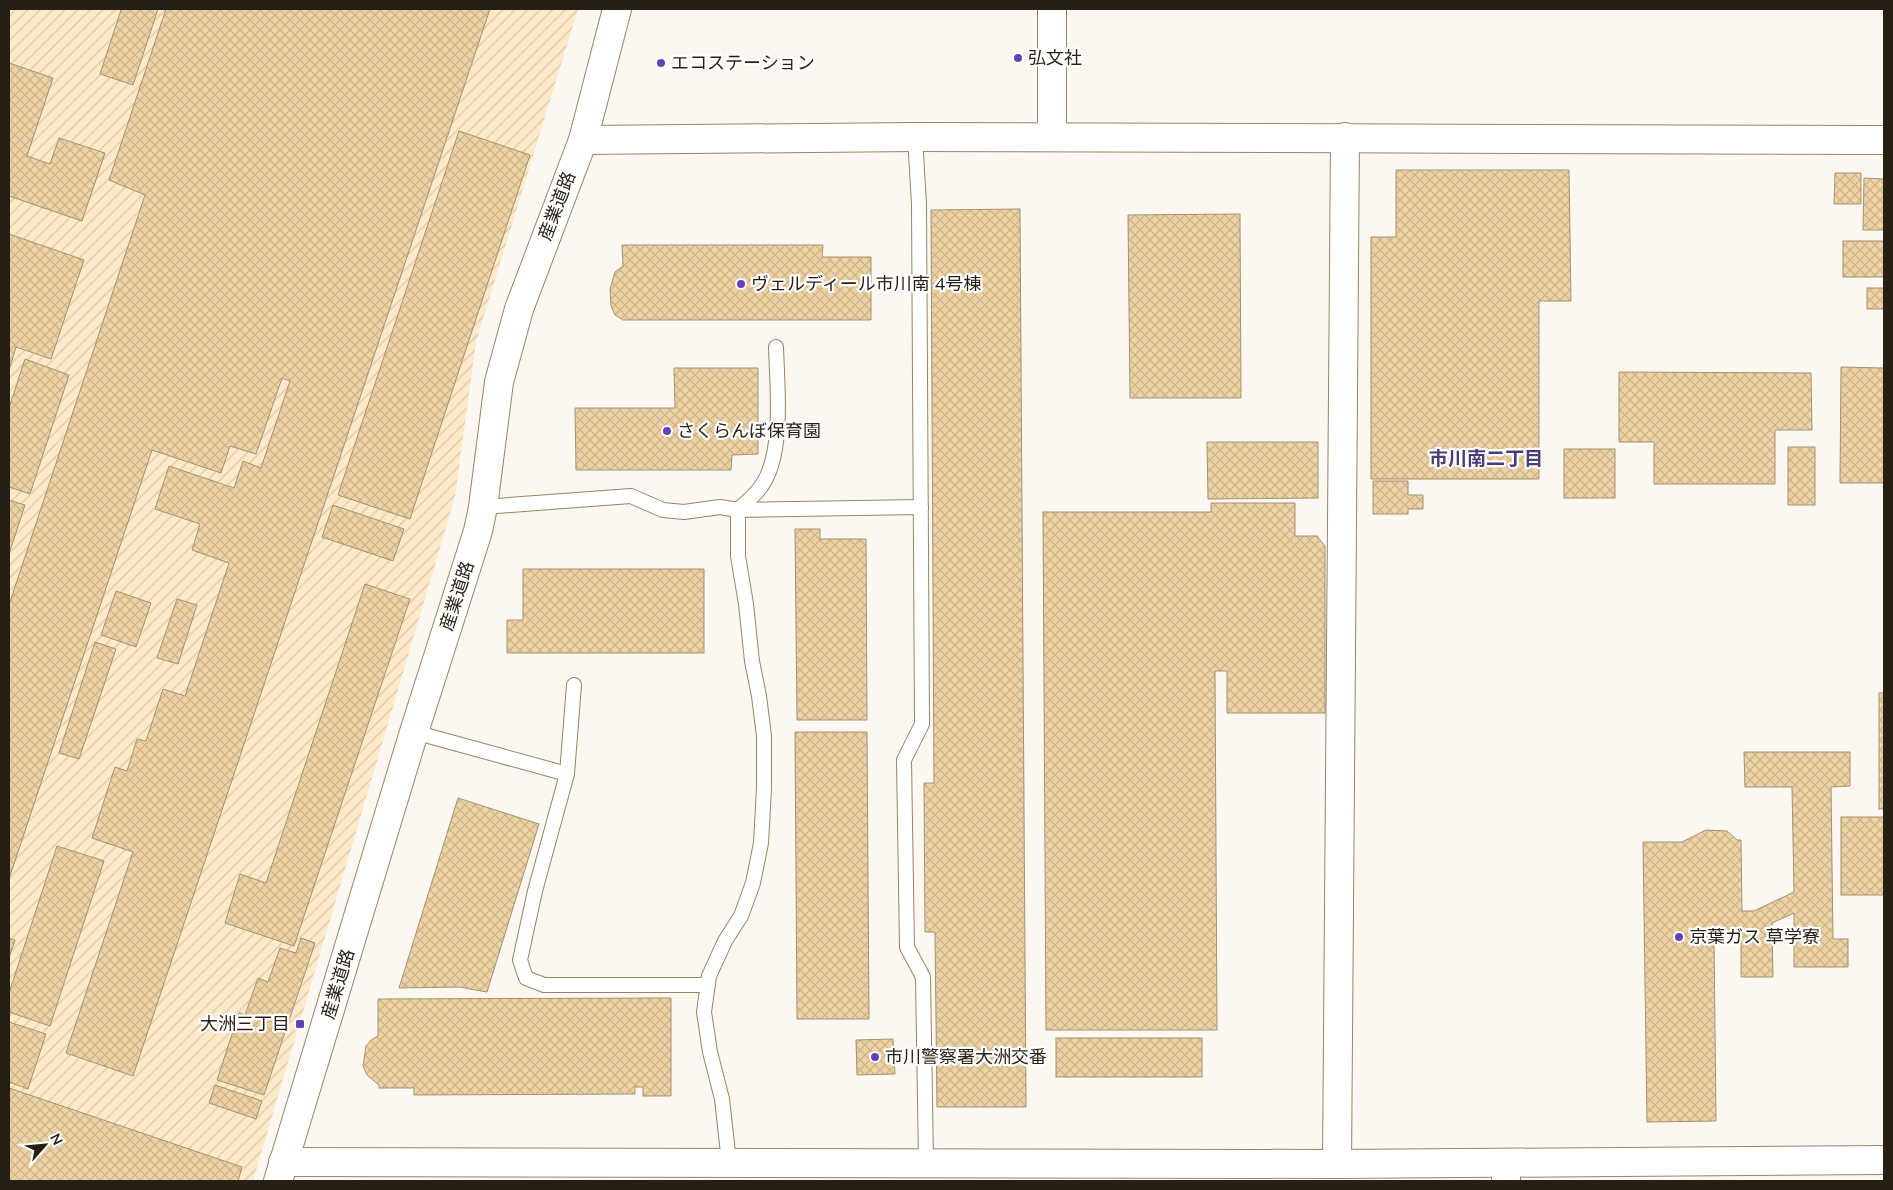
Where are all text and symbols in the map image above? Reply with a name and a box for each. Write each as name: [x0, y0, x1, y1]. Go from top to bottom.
place label: 弘文社: [1028, 46, 1082, 69]
place label: エコステーション: [671, 51, 815, 74]
marker: 弘文社: [1012, 52, 1024, 64]
marker: エコステーション: [655, 57, 667, 69]
street label: 産業道路: [533, 168, 580, 244]
place label: ヴェルディール市川南 4号棟: [751, 272, 981, 295]
marker: ヴェルディール市川南 4号棟: [735, 278, 747, 290]
place label: さくらんぼ保育園: [677, 419, 821, 442]
marker: さくらんぼ保育園: [661, 425, 673, 437]
district label: 市川南二丁目: [1429, 446, 1543, 470]
street label: 産業道路: [434, 558, 479, 634]
place label: 京葉ガス 草学寮: [1689, 925, 1820, 948]
marker: 京葉ガス 草学寮: [1673, 931, 1685, 943]
street label: 産業道路: [316, 946, 359, 1022]
place label: 大洲三丁目: [200, 1012, 290, 1035]
marker: 大洲三丁目: [294, 1018, 306, 1030]
place label: 市川警察署大洲交番: [885, 1045, 1047, 1068]
marker: 市川警察署大洲交番: [869, 1051, 881, 1063]
north arrow: [20, 1120, 70, 1170]
text: N: [46, 1130, 67, 1148]

